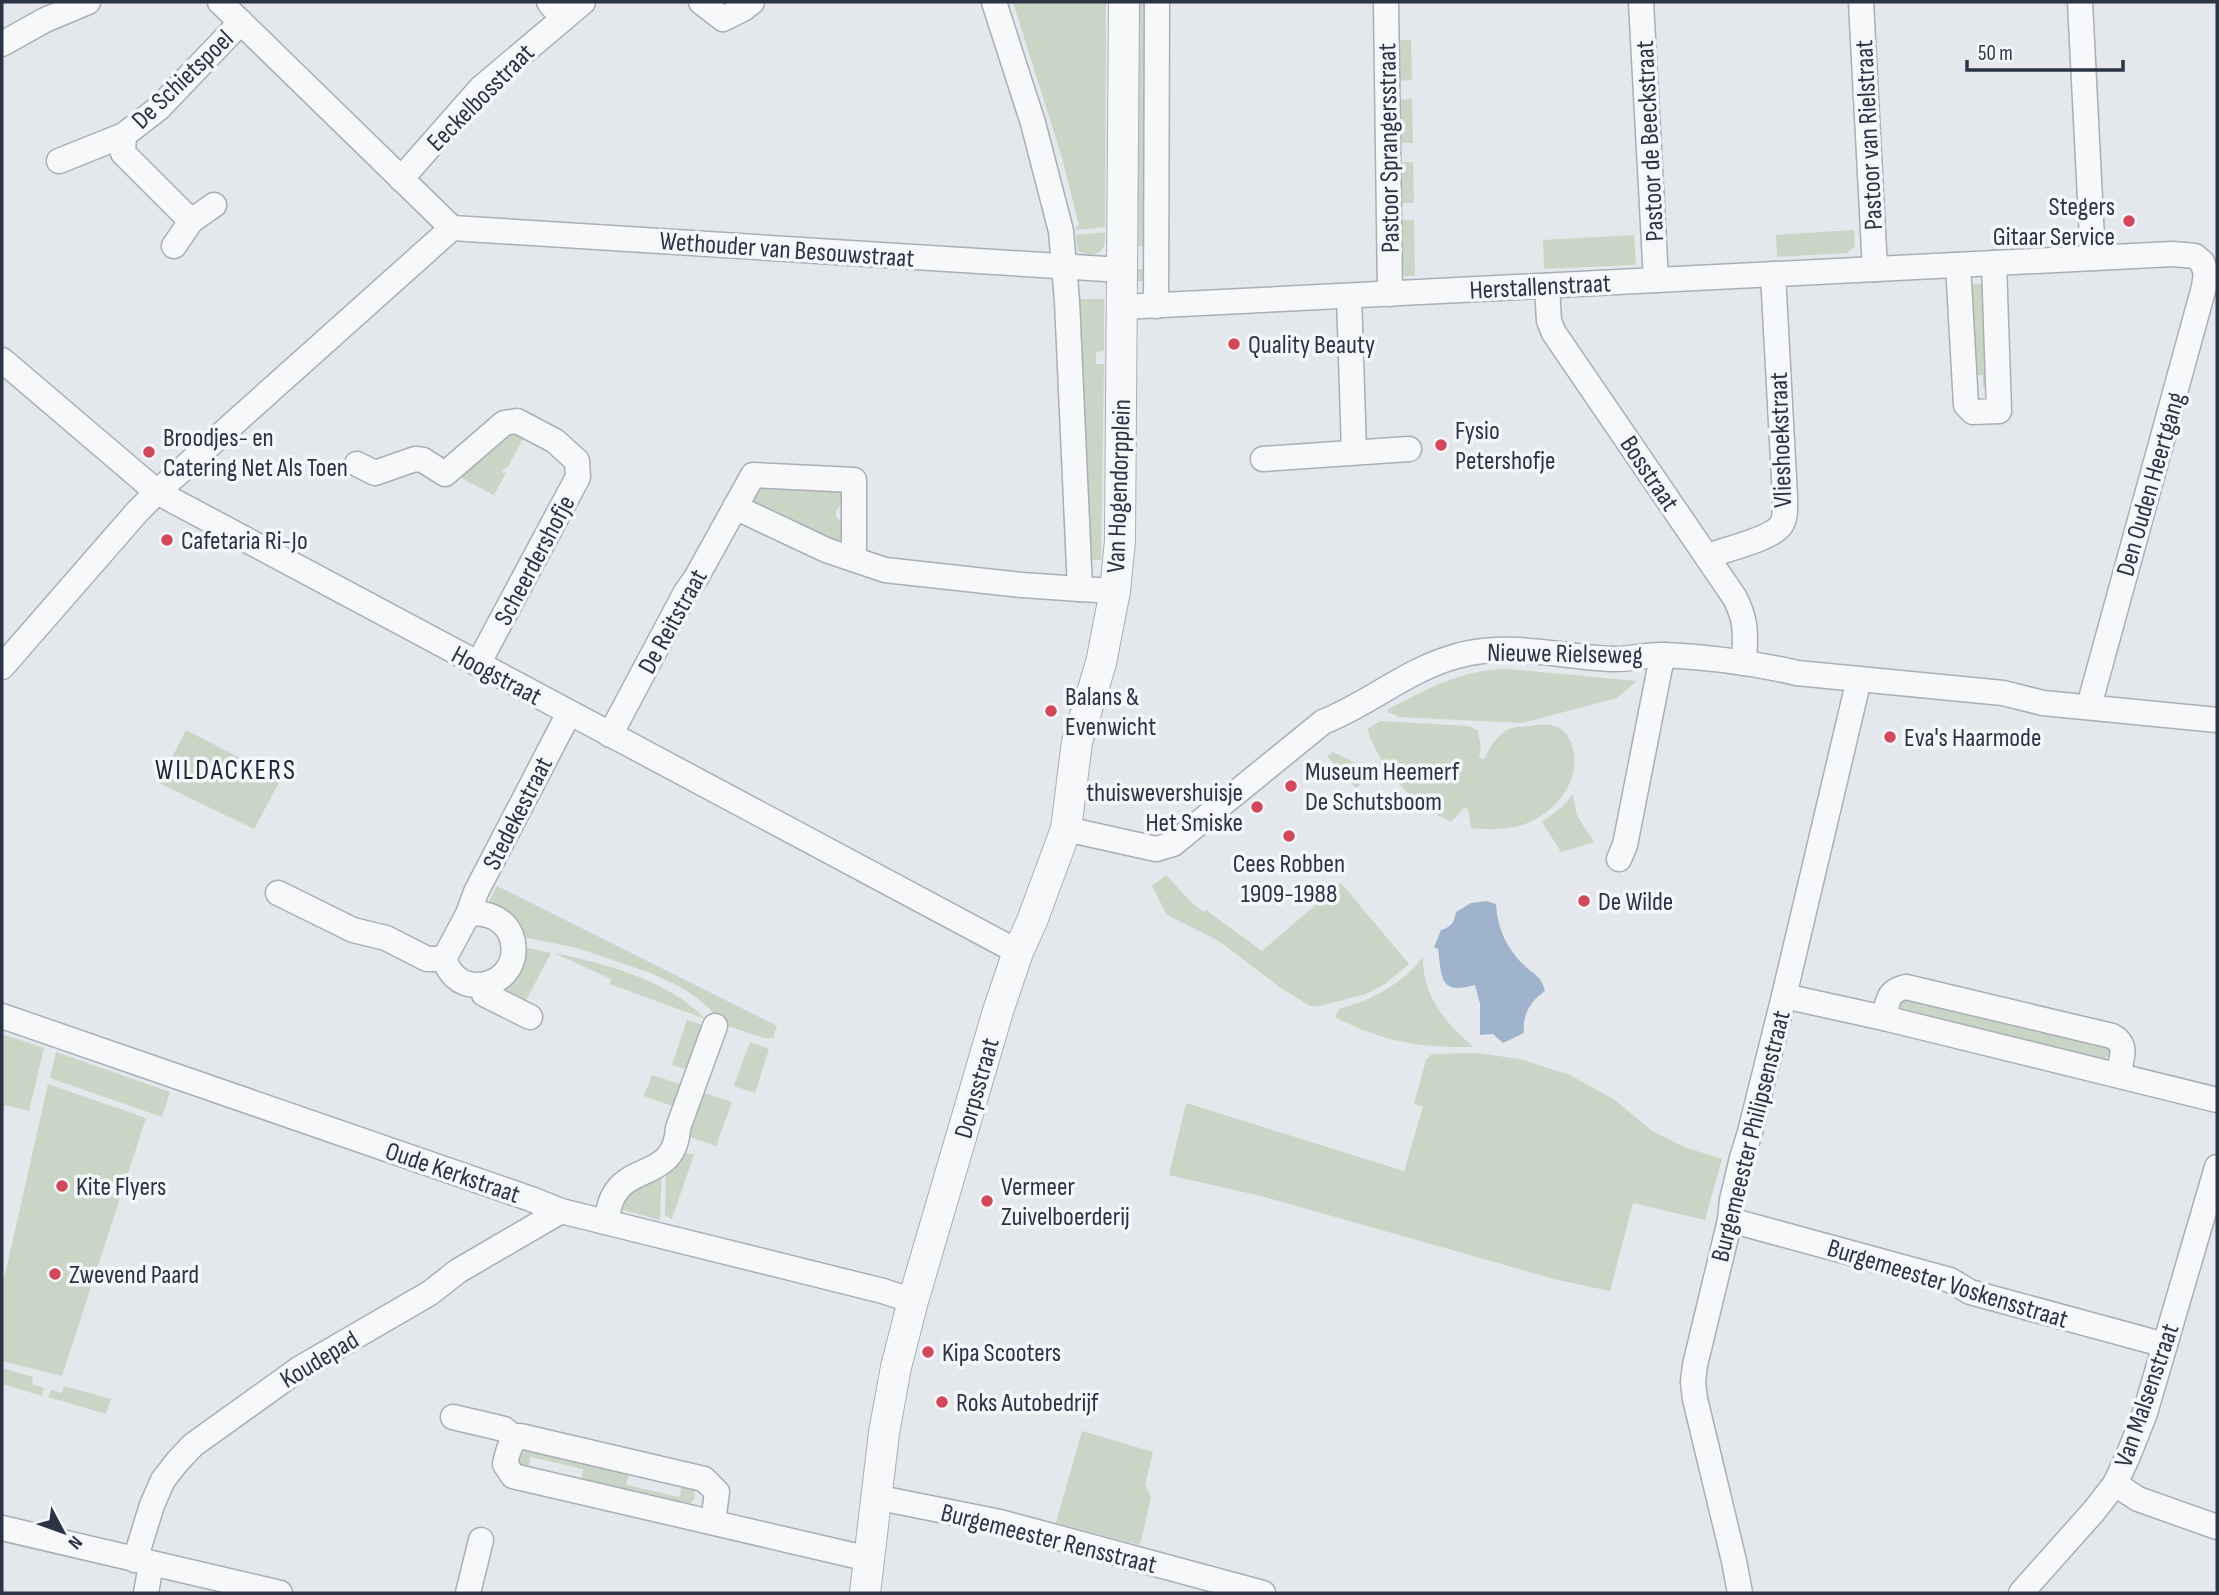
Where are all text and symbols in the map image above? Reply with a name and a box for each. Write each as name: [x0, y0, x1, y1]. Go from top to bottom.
street label: De Schietspoel: [126, 24, 240, 136]
scale bar: [1967, 28, 2123, 72]
street label: Eeckelbosstraat: [421, 38, 541, 158]
street label: Pastoor van Rielstraat: [1849, 39, 1890, 231]
street label: Pastoor de Beeckstraat: [1630, 40, 1671, 242]
text: 50 m: [1978, 41, 2013, 66]
street label: Pastoor Sprangersstraat: [1372, 43, 1407, 253]
place label: Stegers Gitaar Service: [1993, 192, 2115, 253]
marker: Stegers Gitaar Service: [2121, 213, 2137, 229]
street label: Wethouder van Besouwstraat: [658, 226, 915, 275]
street label: Herstallenstraat: [1469, 268, 1612, 307]
place label: Quality Beauty: [1248, 330, 1375, 361]
marker: Quality Beauty: [1226, 336, 1242, 352]
street label: Vlieshoekstraat: [1764, 371, 1799, 508]
street label: Den Ouden Heertgang: [2110, 389, 2193, 580]
street label: Van Hogendorpplein: [1101, 399, 1138, 573]
place label: Fysio Petershofje: [1455, 416, 1555, 477]
place label: Broodjes- en Catering Net Als Toen: [163, 423, 348, 484]
street label: Bosstraat: [1613, 430, 1685, 517]
marker: Fysio Petershofje: [1433, 437, 1449, 453]
marker: Broodjes- en Catering Net Als Toen: [141, 444, 157, 460]
street label: Scheerdershofje: [488, 490, 583, 631]
place label: Cafetaria Ri-Jo: [181, 526, 308, 557]
marker: Cafetaria Ri-Jo: [159, 532, 175, 548]
street label: De Reitstraat: [632, 564, 715, 679]
street label: Nieuwe Rielseweg: [1487, 638, 1643, 671]
street label: Hoogstraat: [446, 640, 547, 713]
place label: Balans & Evenwicht: [1065, 682, 1156, 743]
marker: Balans & Evenwicht: [1043, 703, 1059, 719]
place label: Eva's Haarmode: [1904, 723, 2041, 754]
marker: Eva's Haarmode: [1882, 729, 1898, 745]
street label: Stedekestraat: [477, 752, 560, 875]
district label: WILDACKERS: [155, 754, 297, 787]
place label: Museum Heemerf De Schutsboom: [1305, 757, 1460, 818]
place label: thuiswevershuisje Het Smiske: [1086, 778, 1243, 839]
marker: Museum Heemerf De Schutsboom: [1283, 778, 1299, 794]
marker: thuiswevershuisje Het Smiske: [1249, 799, 1265, 815]
marker: Cees Robben 1909-1988: [1281, 828, 1297, 844]
place label: Cees Robben 1909-1988: [1233, 849, 1345, 910]
place label: De Wilde: [1598, 887, 1673, 918]
marker: De Wilde: [1576, 893, 1592, 909]
street label: Burgemeester Philipsenstraat: [1705, 1008, 1798, 1265]
street label: Dorpsstraat: [948, 1035, 1007, 1142]
street label: Oude Kerkstraat: [381, 1136, 524, 1211]
place label: Kite Flyers: [76, 1172, 166, 1203]
place label: Vermeer Zuivelboerderij: [1001, 1172, 1130, 1233]
marker: Kite Flyers: [54, 1178, 70, 1194]
marker: Vermeer Zuivelboerderij: [979, 1193, 995, 1209]
street label: Burgemeester Voskensstraat: [1823, 1233, 2072, 1336]
place label: Zwevend Paard: [69, 1260, 199, 1291]
marker: Zwevend Paard: [47, 1266, 63, 1282]
street label: Van Malsenstraat: [2108, 1320, 2186, 1471]
street label: Koudepad: [275, 1325, 365, 1396]
place label: Kipa Scooters: [942, 1338, 1061, 1369]
marker: Kipa Scooters: [920, 1344, 936, 1360]
place label: Roks Autobedrijf: [956, 1388, 1099, 1419]
marker: Roks Autobedrijf: [934, 1394, 950, 1410]
north arrow: [28, 1497, 98, 1567]
street label: Burgemeester Rensstraat: [938, 1498, 1160, 1581]
text: N: [63, 1531, 87, 1554]

